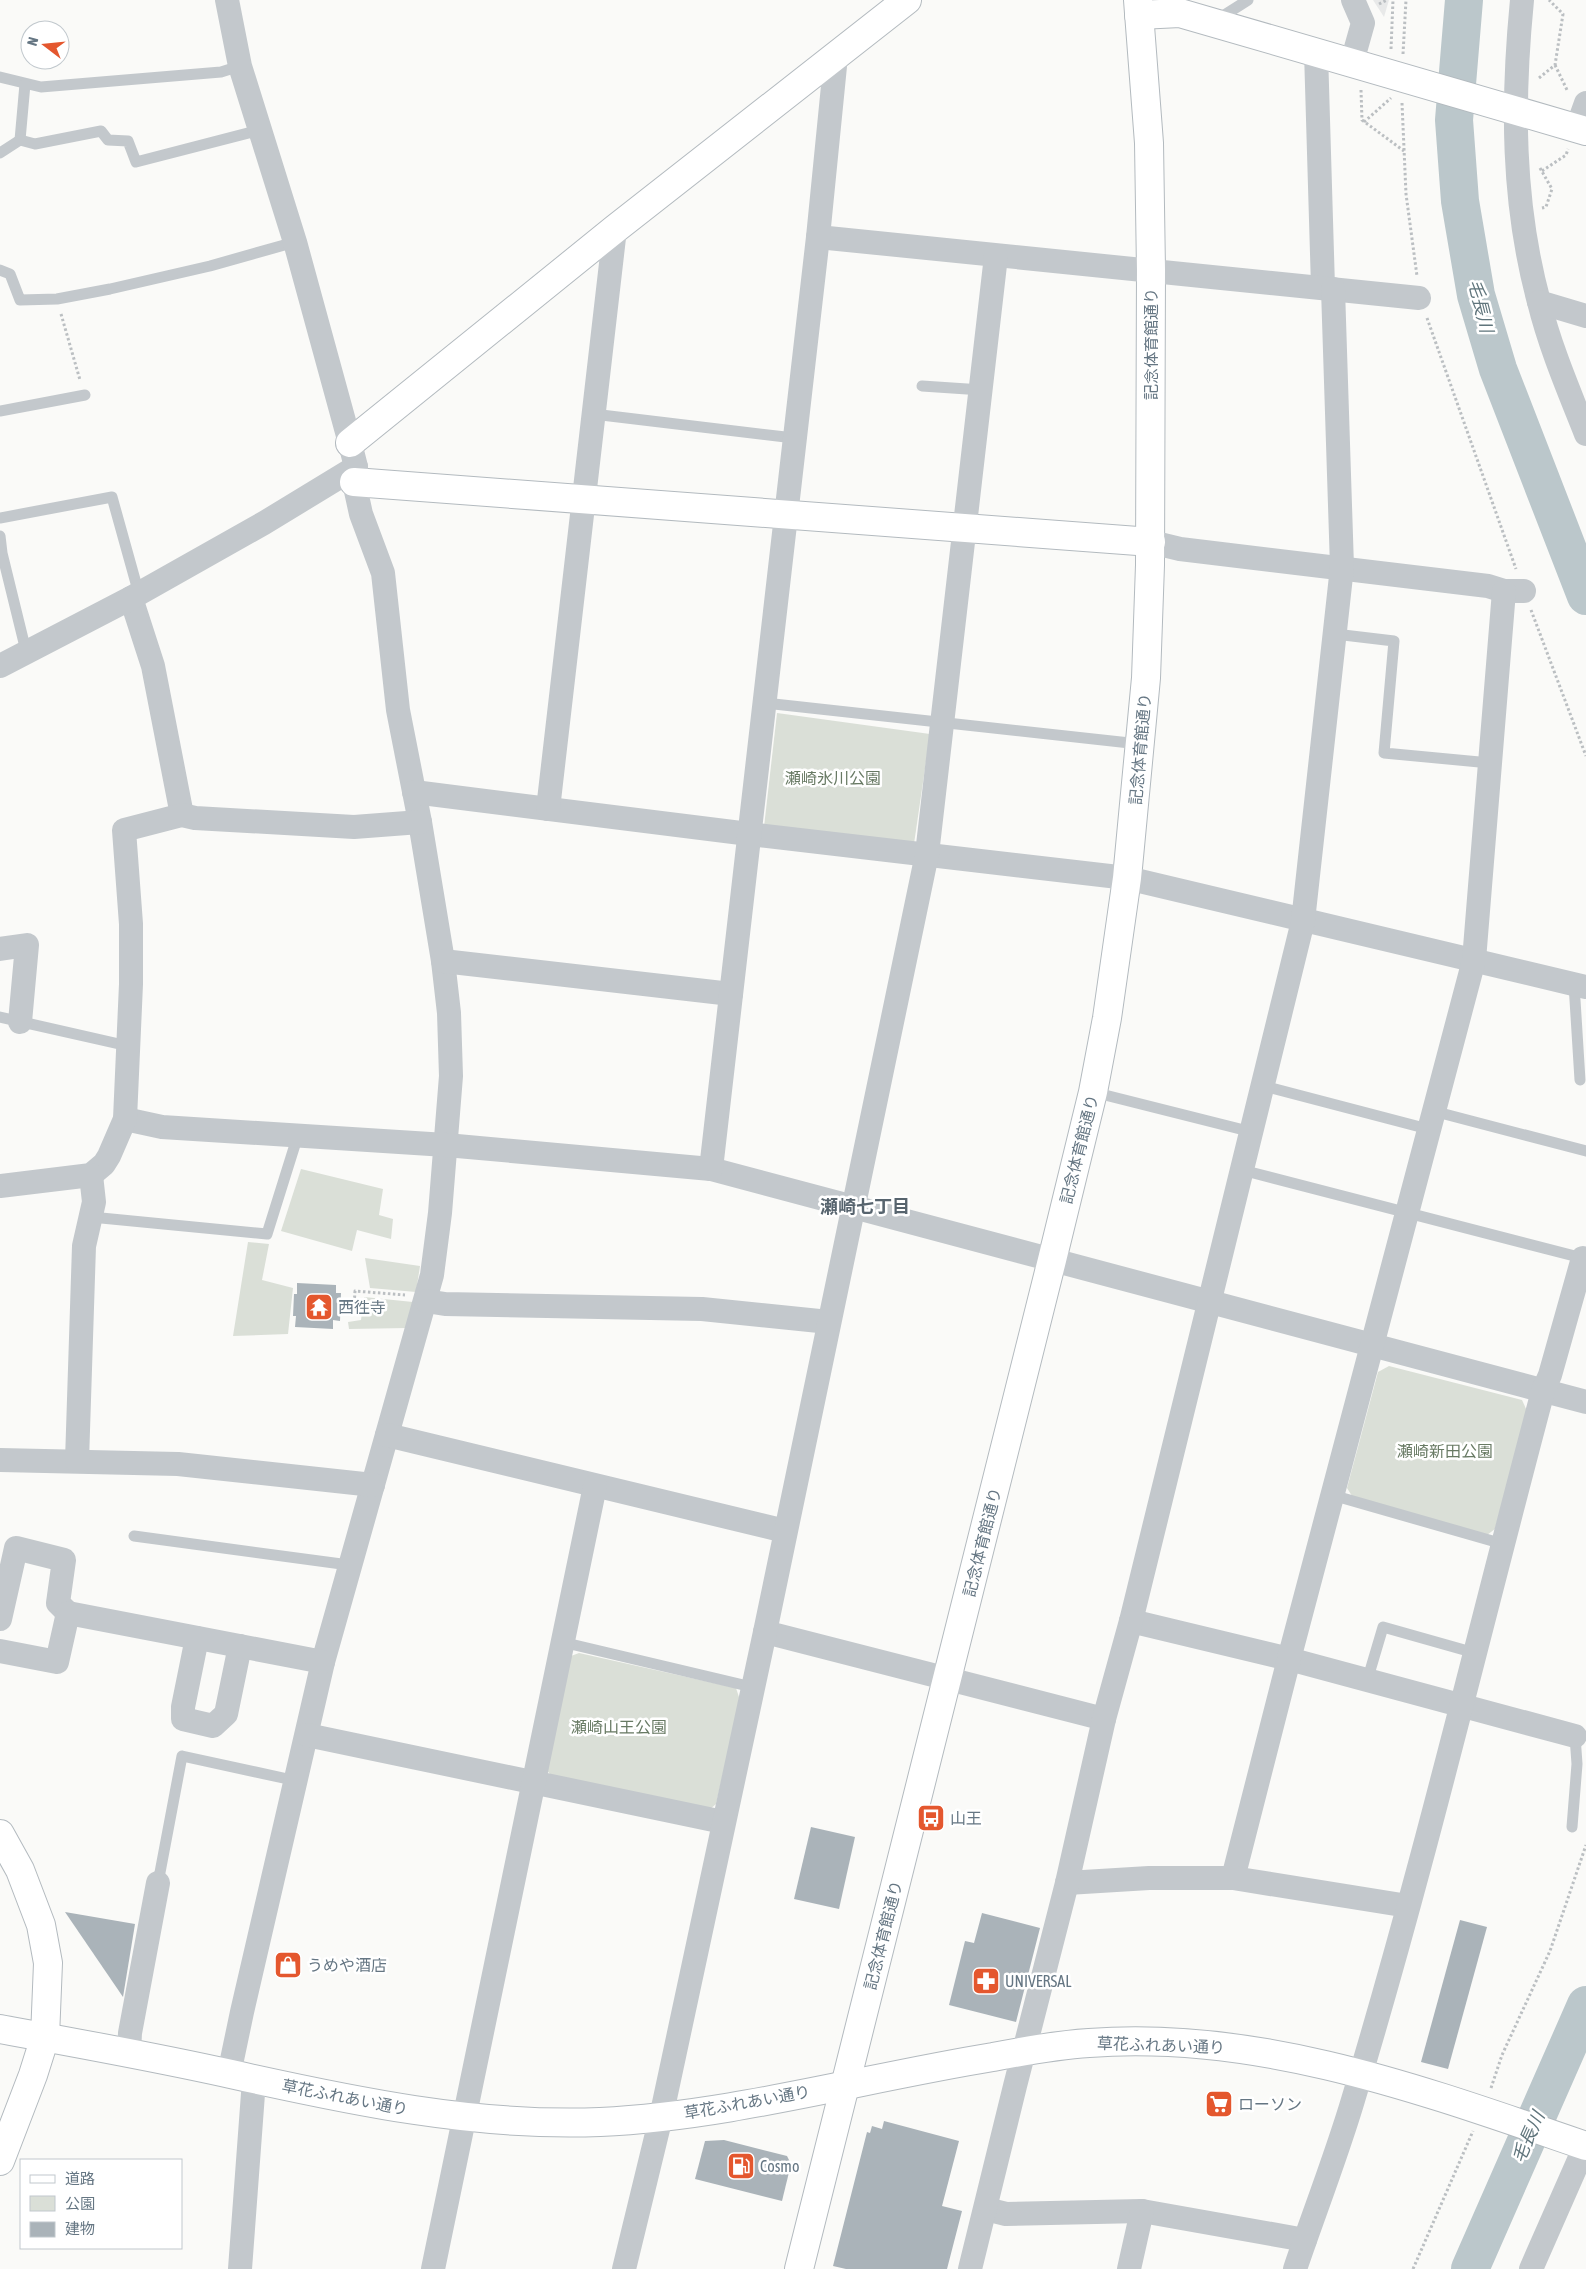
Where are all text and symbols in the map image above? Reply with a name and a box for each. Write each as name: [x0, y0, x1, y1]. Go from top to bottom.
north arrow: [20, 20, 70, 70]
text: N: [24, 35, 41, 48]
water label: 毛長川: [1464, 277, 1498, 337]
street label: 記念体育館通り: [1142, 288, 1160, 400]
street label: 記念体育館通り: [1126, 692, 1154, 806]
park label: 瀬崎氷川公園: [785, 769, 881, 787]
street label: 記念体育館通り: [1057, 1092, 1101, 1206]
district label: 瀬崎七丁目: [820, 1196, 910, 1217]
temple icon: 西徃寺: [304, 1292, 334, 1322]
place label: 西徃寺: [338, 1298, 386, 1316]
park label: 瀬崎新田公園: [1397, 1442, 1493, 1460]
street label: 記念体育館通り: [960, 1485, 1004, 1599]
park label: 瀬崎山王公園: [571, 1718, 667, 1736]
bus stop icon: 山王: [916, 1803, 946, 1833]
place label: 山王: [950, 1809, 982, 1827]
street label: 記念体育館通り: [861, 1878, 905, 1992]
shop icon: うめや酒店: [273, 1950, 303, 1980]
place label: うめや酒店: [307, 1956, 387, 1974]
pharmacy icon: UNIVERSAL: [971, 1966, 1001, 1996]
place label: UNIVERSAL: [1005, 1972, 1072, 1990]
street label: 草花ふれあい通り: [1097, 2034, 1225, 2056]
street label: 草花ふれあい通り: [280, 2076, 410, 2118]
street label: 草花ふれあい通り: [682, 2082, 812, 2122]
supermarket icon: ローソン: [1204, 2089, 1234, 2119]
place label: ローソン: [1238, 2095, 1302, 2113]
water label: 毛長川: [1507, 2106, 1549, 2166]
fuel station icon: Cosmo: [726, 2151, 756, 2181]
place label: Cosmo: [760, 2157, 799, 2175]
legend: [20, 2159, 182, 2249]
text: 道路: [65, 2170, 95, 2187]
text: 公園: [65, 2195, 95, 2212]
text: 建物: [65, 2220, 95, 2237]

